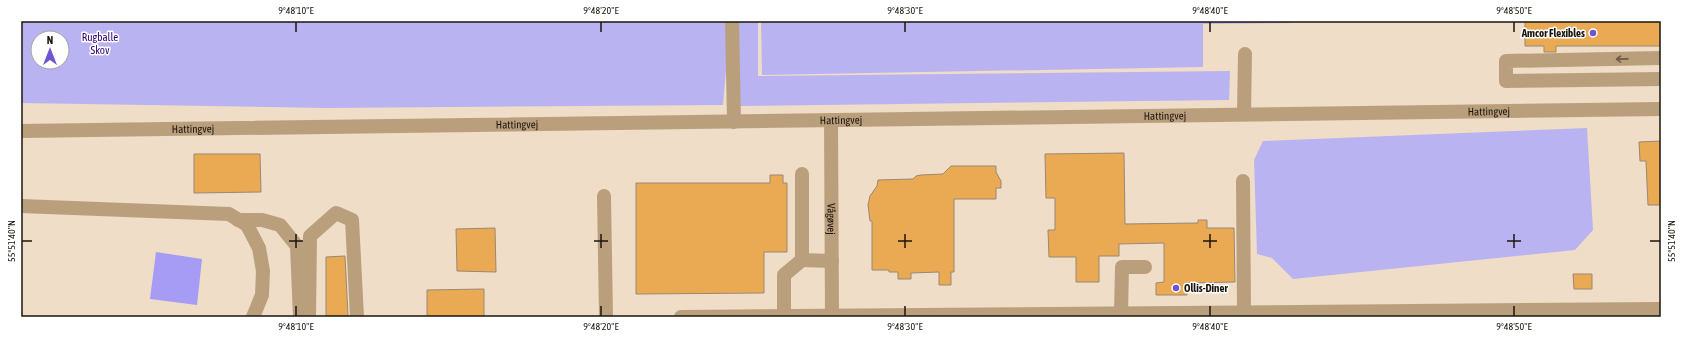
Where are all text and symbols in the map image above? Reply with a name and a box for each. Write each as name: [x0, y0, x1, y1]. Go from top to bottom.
text: 9°48'10"E: [278, 5, 314, 16]
text: 9°48'20"E: [583, 5, 619, 16]
text: 9°48'30"E: [887, 5, 923, 16]
text: 9°48'40"E: [1192, 5, 1228, 16]
text: 9°48'50"E: [1496, 5, 1532, 16]
place label: Amcor Flexibles: [1521, 27, 1585, 39]
marker: Amcor Flexibles: [1588, 28, 1598, 38]
north arrow: [30, 30, 70, 70]
park label: Rugballe Skov: [82, 31, 118, 56]
text: N: [47, 34, 53, 46]
one-way arrow: [1616, 55, 1629, 62]
street label: Hattingvej: [1468, 105, 1510, 118]
street label: Hattingvej: [1144, 109, 1186, 122]
street label: Hattingvej: [820, 114, 862, 126]
street label: Hattingvej: [496, 118, 538, 131]
street label: Hattingvej: [172, 122, 214, 135]
street label: Vågøvej: [825, 203, 838, 235]
text: 55°51'40"N: [6, 220, 17, 262]
text: 55°51'40"N: [1666, 220, 1677, 262]
place label: Ollis-Diner: [1184, 282, 1228, 294]
marker: Ollis-Diner: [1171, 283, 1181, 293]
text: 9°48'10"E: [278, 321, 314, 332]
text: 9°48'20"E: [583, 321, 619, 332]
text: 9°48'30"E: [887, 321, 923, 332]
text: 9°48'40"E: [1192, 321, 1228, 332]
text: 9°48'50"E: [1496, 321, 1532, 332]

